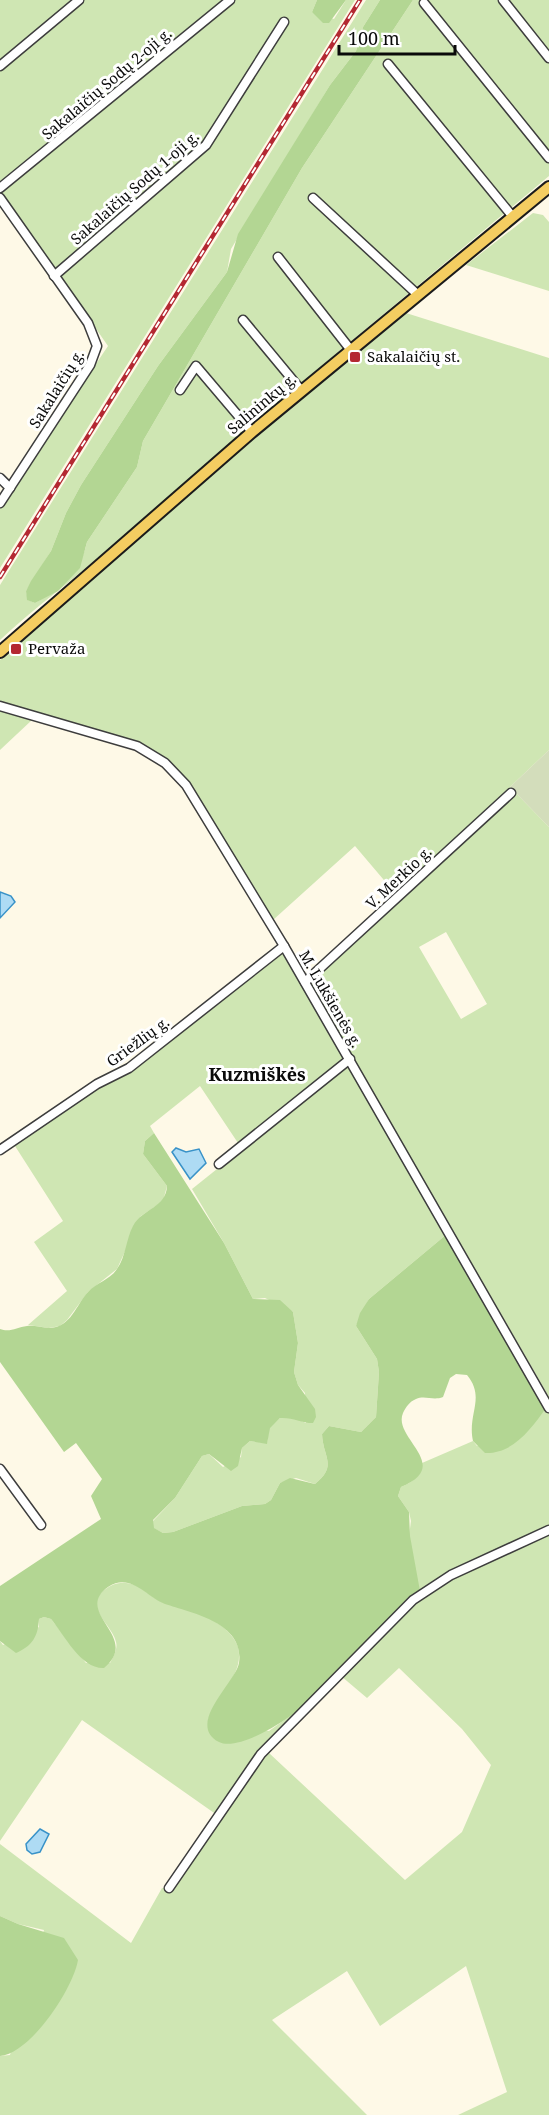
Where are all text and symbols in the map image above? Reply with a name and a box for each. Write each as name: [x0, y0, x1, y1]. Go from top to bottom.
scale bar: [339, 18, 454, 56]
street label: Sakalaičių Sodų 2-oji g.: [37, 23, 175, 143]
text: 100 m: [348, 26, 400, 50]
street label: Sakalaičių Sodų 1-oji g.: [66, 126, 203, 248]
street label: Sakalaičių g.: [24, 345, 88, 432]
place label: Sakalaičių st.: [367, 346, 460, 366]
marker: Sakalaičių st.: [348, 350, 362, 364]
street label: Salininkų g.: [223, 369, 300, 438]
place label: Pervaža: [28, 638, 85, 658]
marker: Pervaža: [9, 642, 23, 656]
street label: V. Merkio g.: [361, 842, 436, 913]
street label: M. Lukšienės g.: [295, 946, 367, 1051]
street label: Griežlių g.: [102, 1012, 173, 1071]
district label: Kuzmiškės: [208, 1062, 306, 1086]

